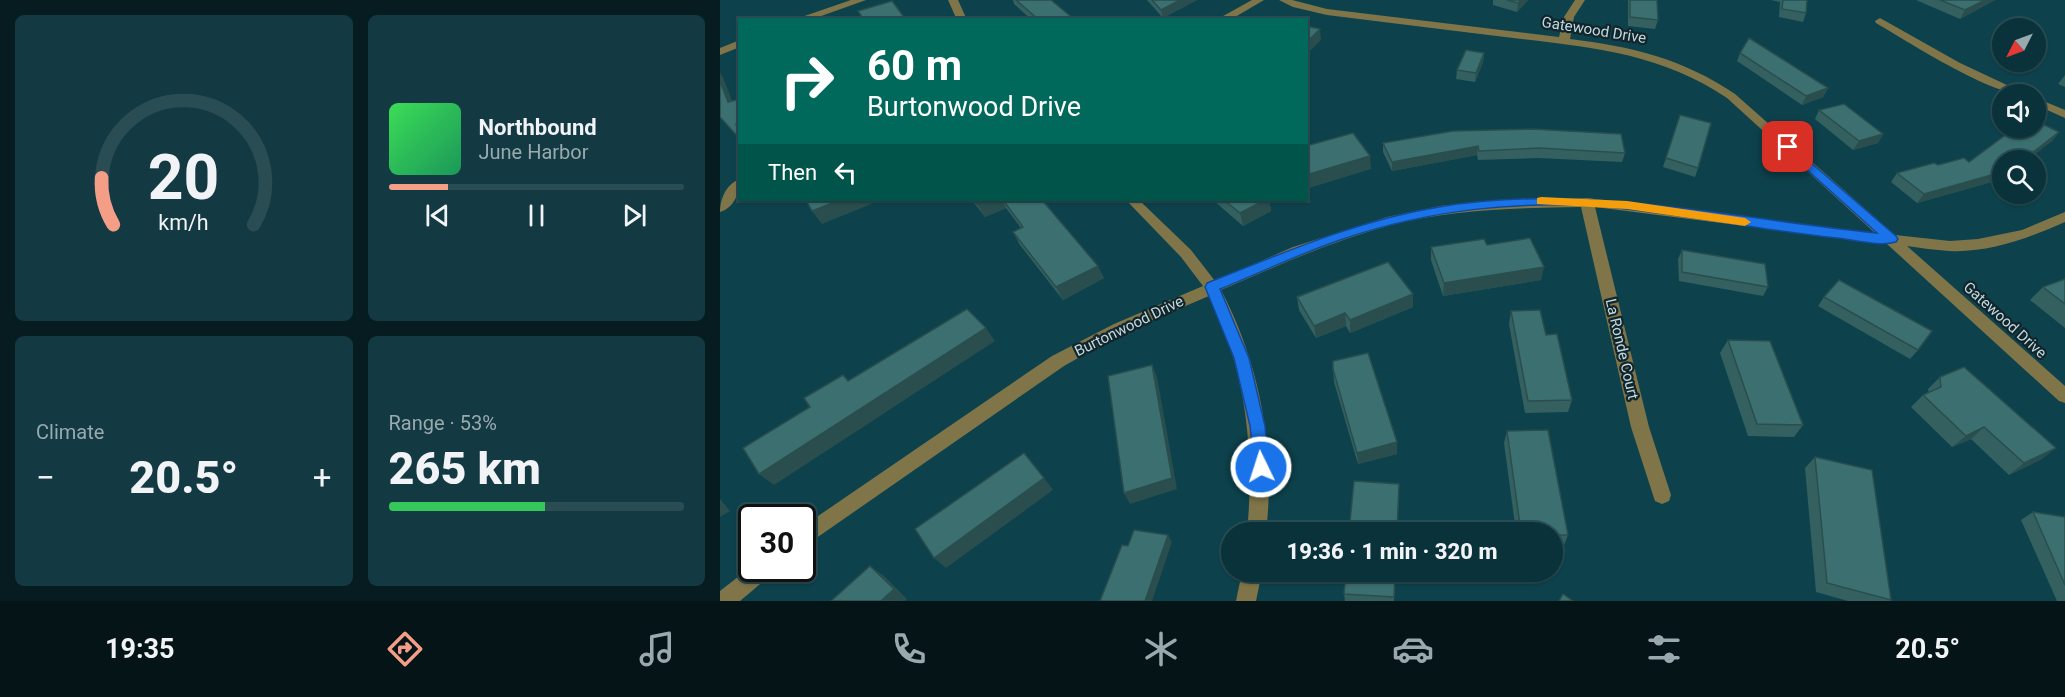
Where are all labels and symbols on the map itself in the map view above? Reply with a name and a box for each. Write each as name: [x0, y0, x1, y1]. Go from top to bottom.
street label: Gatewood Drive: [1540, 13, 1648, 47]
north arrow: [1992, 18, 2046, 72]
pin: [1762, 121, 1813, 172]
street label: Gatewood Drive: [1960, 278, 2050, 362]
street label: Burtonwood Drive: [1072, 292, 1186, 360]
street label: La Ronde Court: [1602, 297, 1642, 401]
position arrow: [1229, 435, 1293, 499]
speed limit sign: 30: [738, 504, 816, 582]

